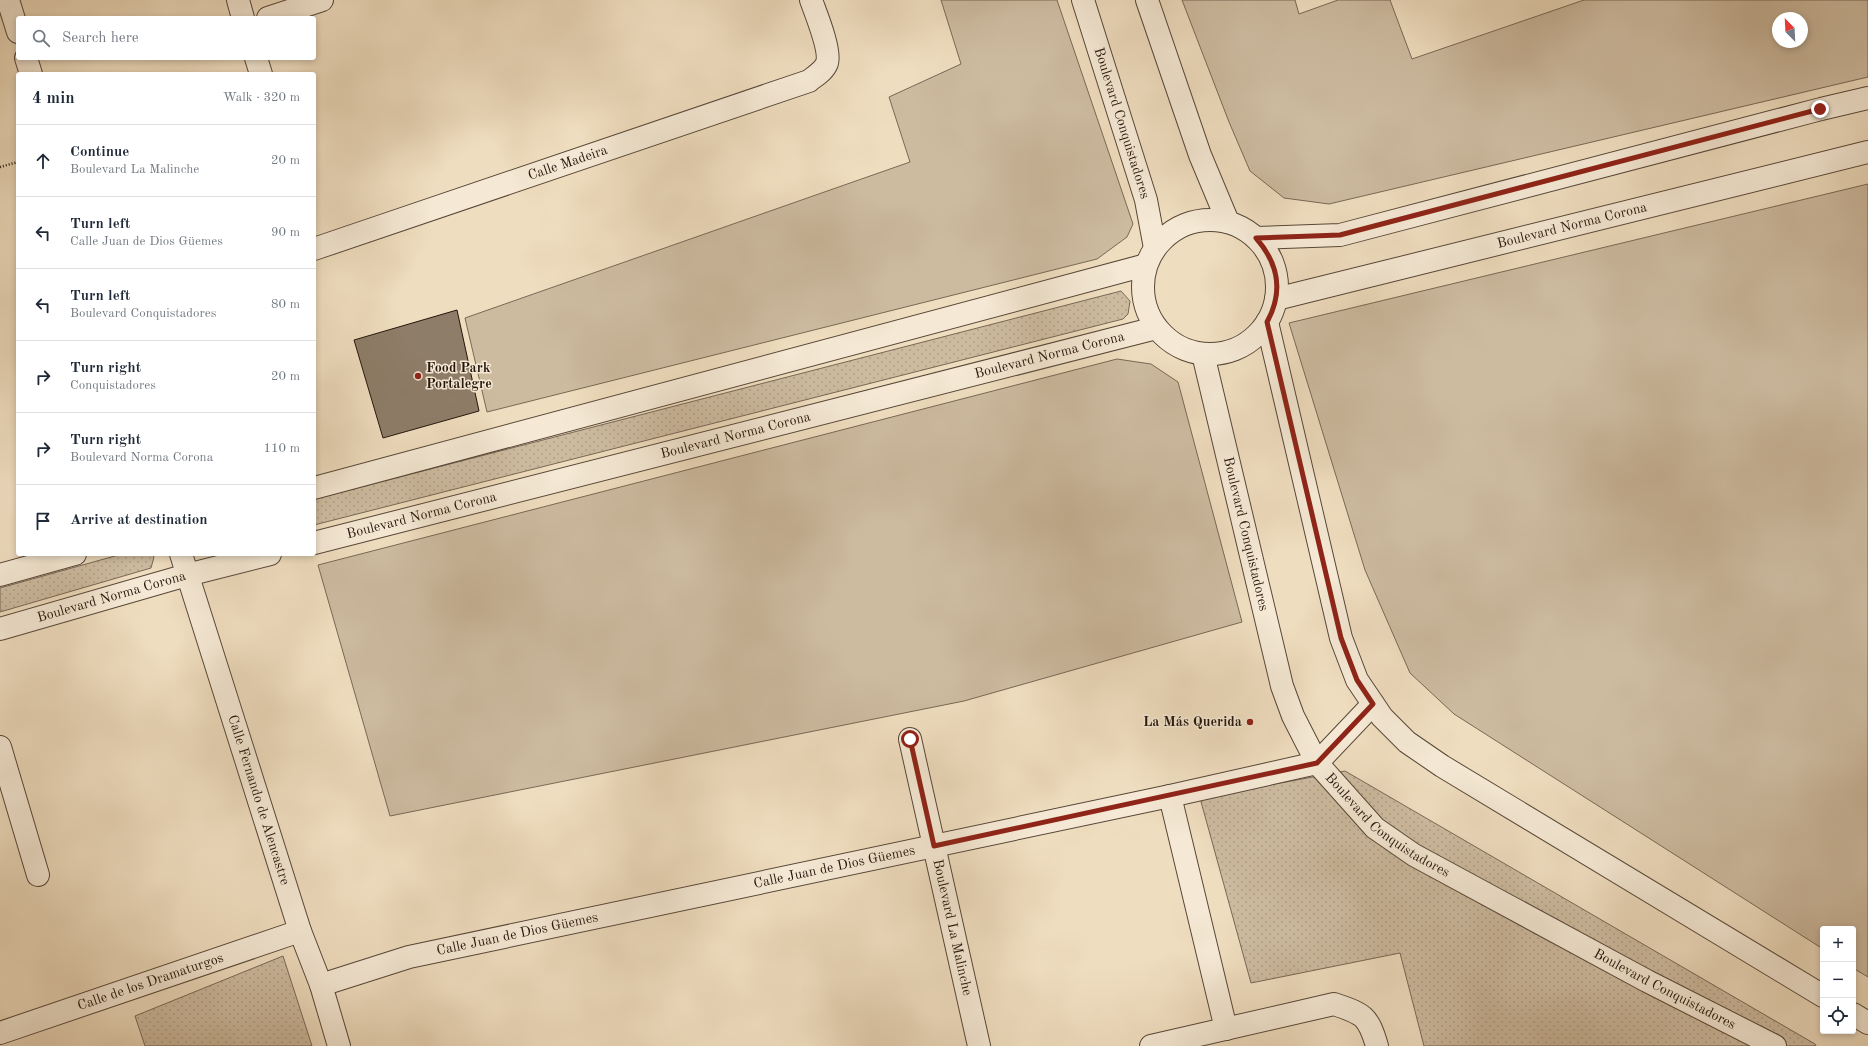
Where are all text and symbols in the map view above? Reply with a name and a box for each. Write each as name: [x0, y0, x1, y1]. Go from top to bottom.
north arrow: [1772, 12, 1808, 48]
search box: [16, 16, 316, 60]
icon: search: [30, 27, 52, 49]
text: Search here: [62, 31, 139, 46]
street label: Boulevard Conquistadores: [1091, 46, 1152, 200]
text: 4 min: [32, 90, 75, 107]
text: Walk · 320 m: [223, 91, 300, 104]
route end: [1811, 100, 1829, 118]
street label: Calle Madeira: [526, 143, 609, 183]
text: Continue: [70, 145, 129, 160]
icon: ahead: [32, 150, 54, 172]
text: 20 m: [271, 154, 300, 167]
text: Boulevard La Malinche: [70, 163, 199, 176]
street label: Boulevard Norma Corona: [1495, 200, 1649, 251]
text: Turn left: [70, 217, 130, 232]
icon: left: [32, 222, 54, 244]
text: 90 m: [271, 226, 300, 239]
text: Calle Juan de Dios Güemes: [70, 235, 223, 248]
text: Turn left: [70, 289, 130, 304]
icon: left: [32, 294, 54, 316]
text: 80 m: [271, 298, 300, 311]
text: Boulevard Conquistadores: [70, 307, 216, 320]
street label: Boulevard Norma Corona: [973, 329, 1126, 381]
text: Turn right: [70, 361, 141, 376]
place label: Food Park Portalegre: [426, 361, 492, 391]
icon: right: [32, 366, 54, 388]
text: 20 m: [271, 370, 300, 383]
marker: Food Park Portalegre: [413, 371, 423, 381]
text: Conquistadores: [70, 379, 156, 392]
street label: Boulevard Norma Corona: [659, 409, 812, 461]
text: Turn right: [70, 433, 141, 448]
icon: right: [32, 438, 54, 460]
text: 110 m: [263, 442, 300, 455]
text: Boulevard Norma Corona: [70, 451, 213, 464]
street label: Boulevard Conquistadores: [1221, 456, 1271, 612]
street label: Boulevard Norma Corona: [345, 490, 498, 541]
icon: arrive: [32, 510, 54, 532]
text: Arrive at destination: [70, 513, 208, 528]
street label: Boulevard Norma Corona: [35, 569, 188, 625]
street label: Calle Fernando de Alencastre: [225, 713, 292, 887]
place label: La Más Querida: [1143, 715, 1242, 729]
marker: La Más Querida: [1245, 717, 1255, 727]
route start: [901, 730, 919, 748]
street label: Boulevard Conquistadores: [1322, 770, 1452, 880]
street label: Calle Juan de Dios Güemes: [752, 843, 916, 891]
street label: Boulevard La Malinche: [930, 858, 974, 997]
street label: Calle Juan de Dios Güemes: [435, 910, 599, 958]
map controls: [1820, 926, 1856, 1034]
button: +: [1820, 926, 1856, 962]
street label: Boulevard Conquistadores: [1591, 947, 1738, 1032]
street label: Calle de los Dramaturgos: [76, 951, 225, 1013]
button: −: [1820, 962, 1856, 998]
button: locate: [1820, 998, 1856, 1034]

